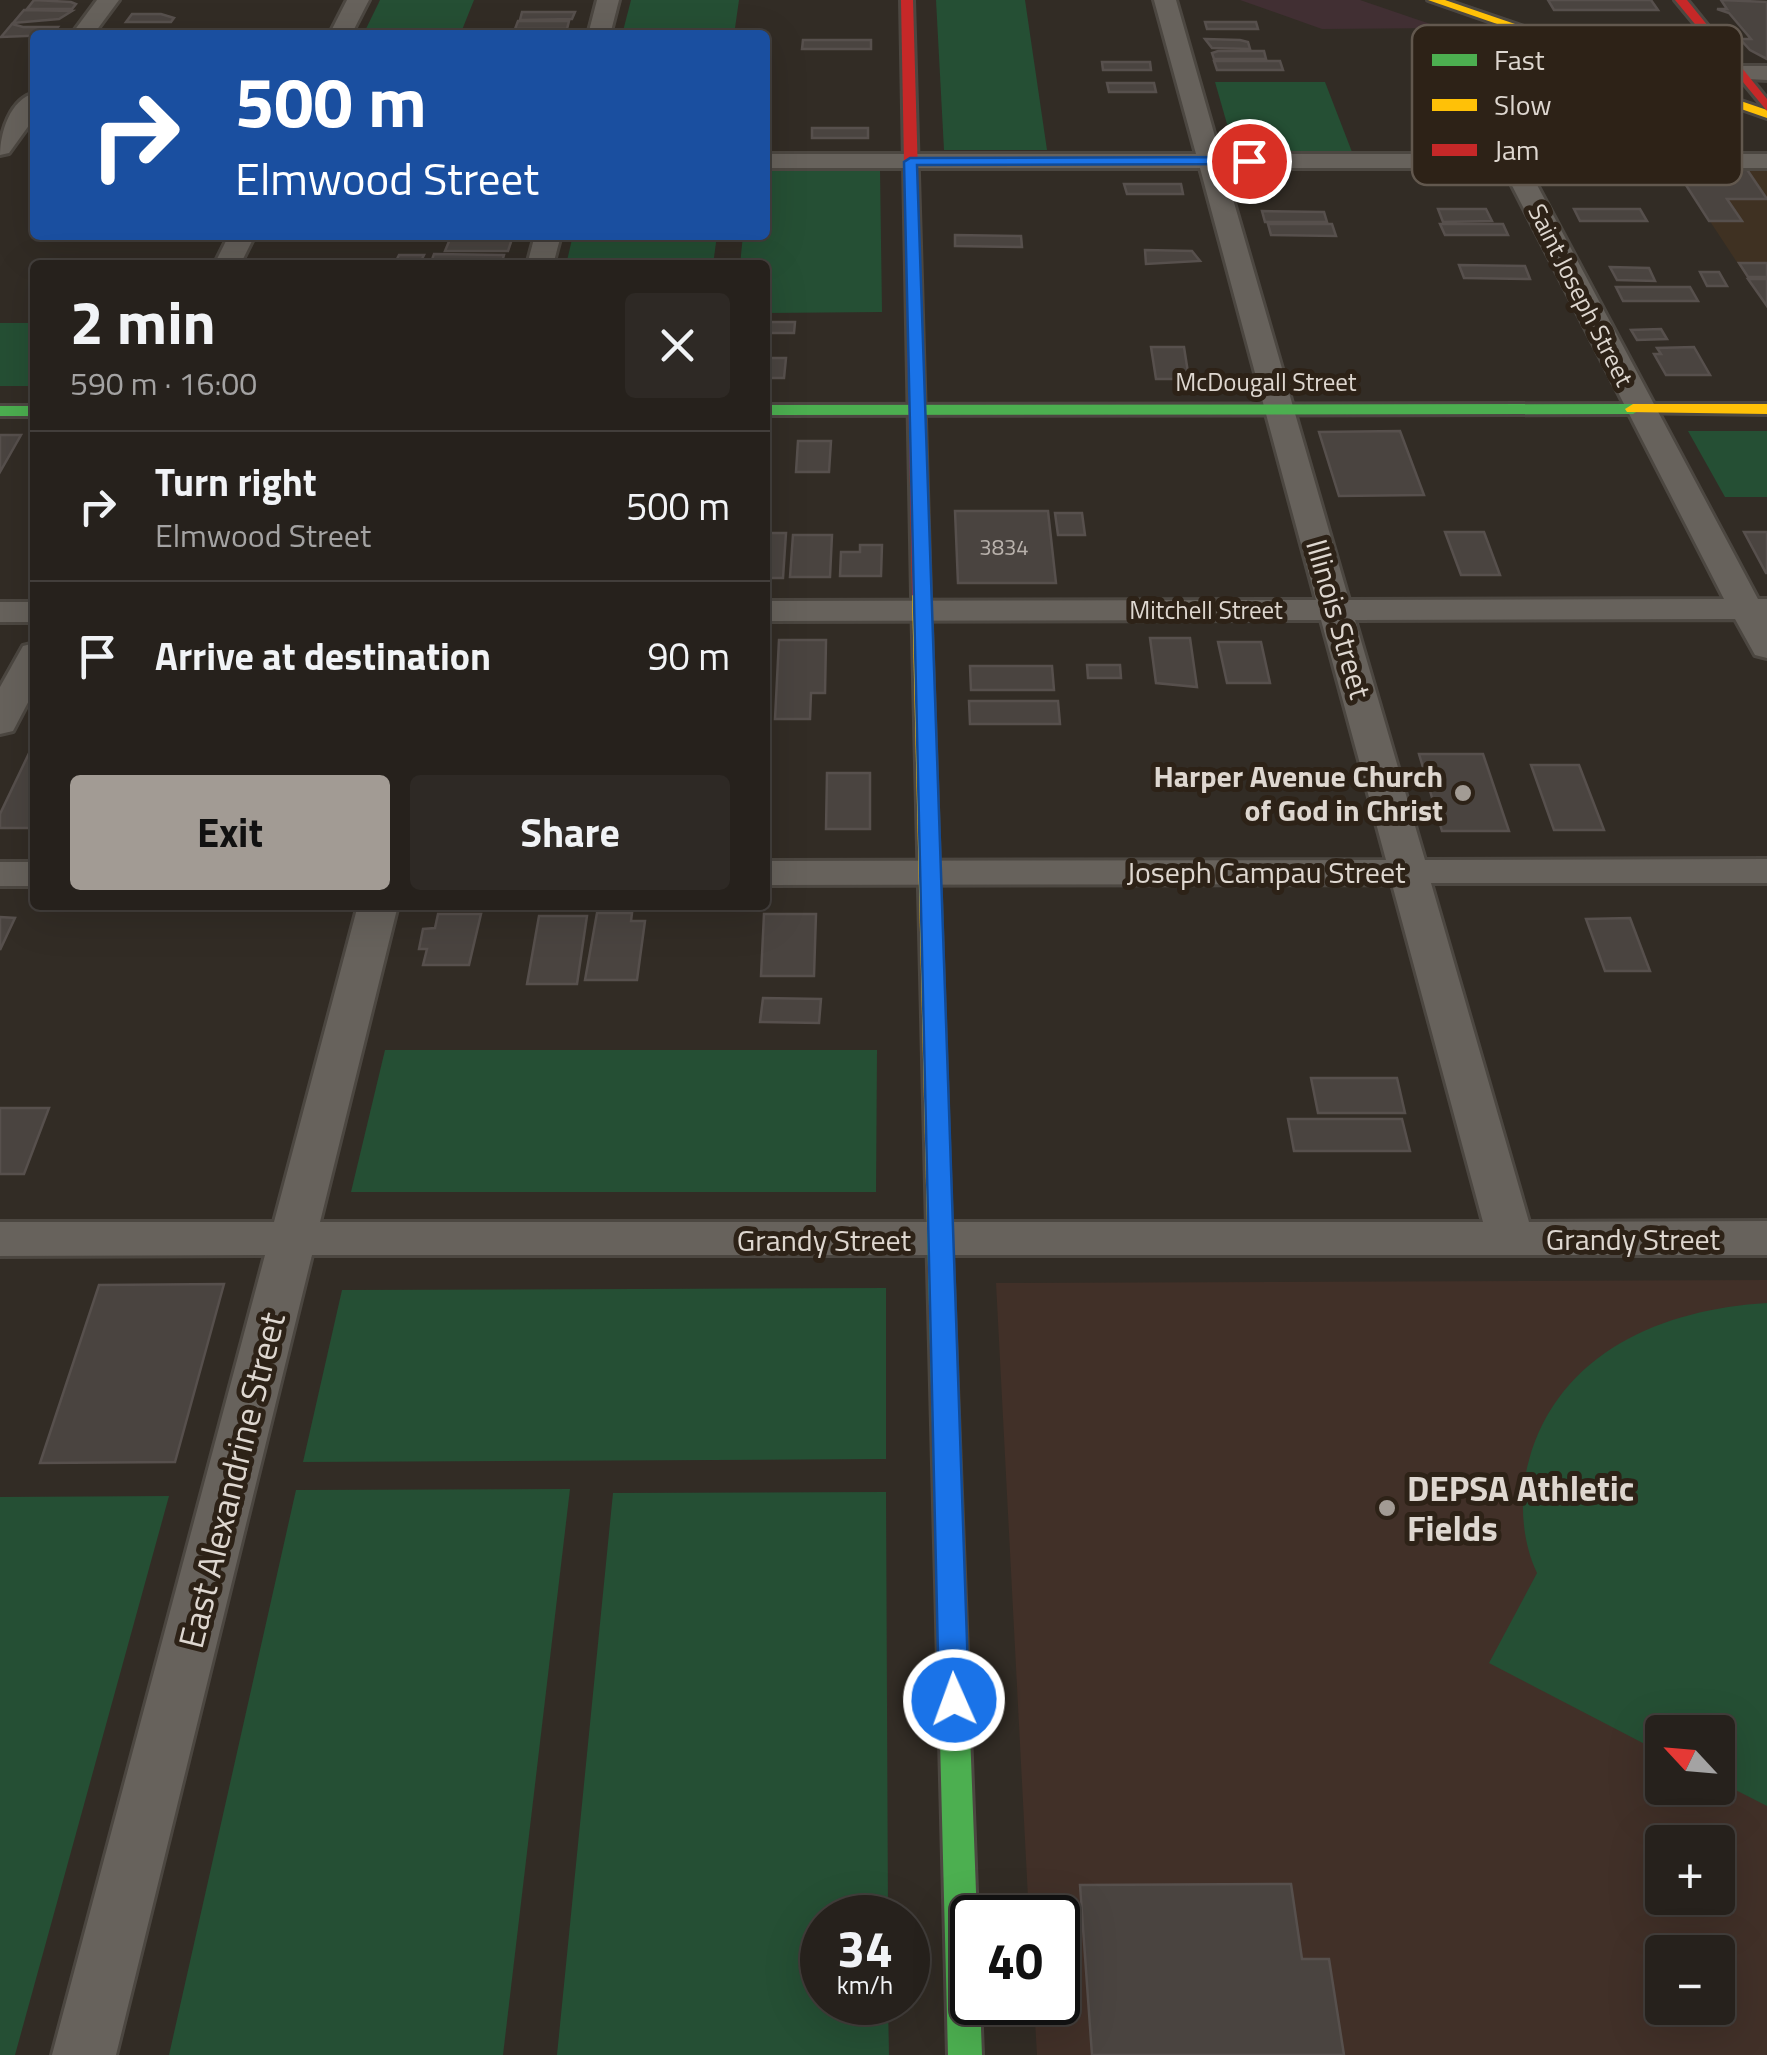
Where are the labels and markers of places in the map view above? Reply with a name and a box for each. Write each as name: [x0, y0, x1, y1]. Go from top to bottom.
pin: [1207, 119, 1292, 204]
place label: Harper Avenue Church of God in Christ: [1153, 753, 1443, 833]
marker: Harper Avenue Church of God in Christ: [1452, 782, 1474, 804]
place label: DEPSA Athletic Fields: [1407, 1461, 1634, 1555]
marker: DEPSA Athletic Fields: [1376, 1497, 1398, 1519]

